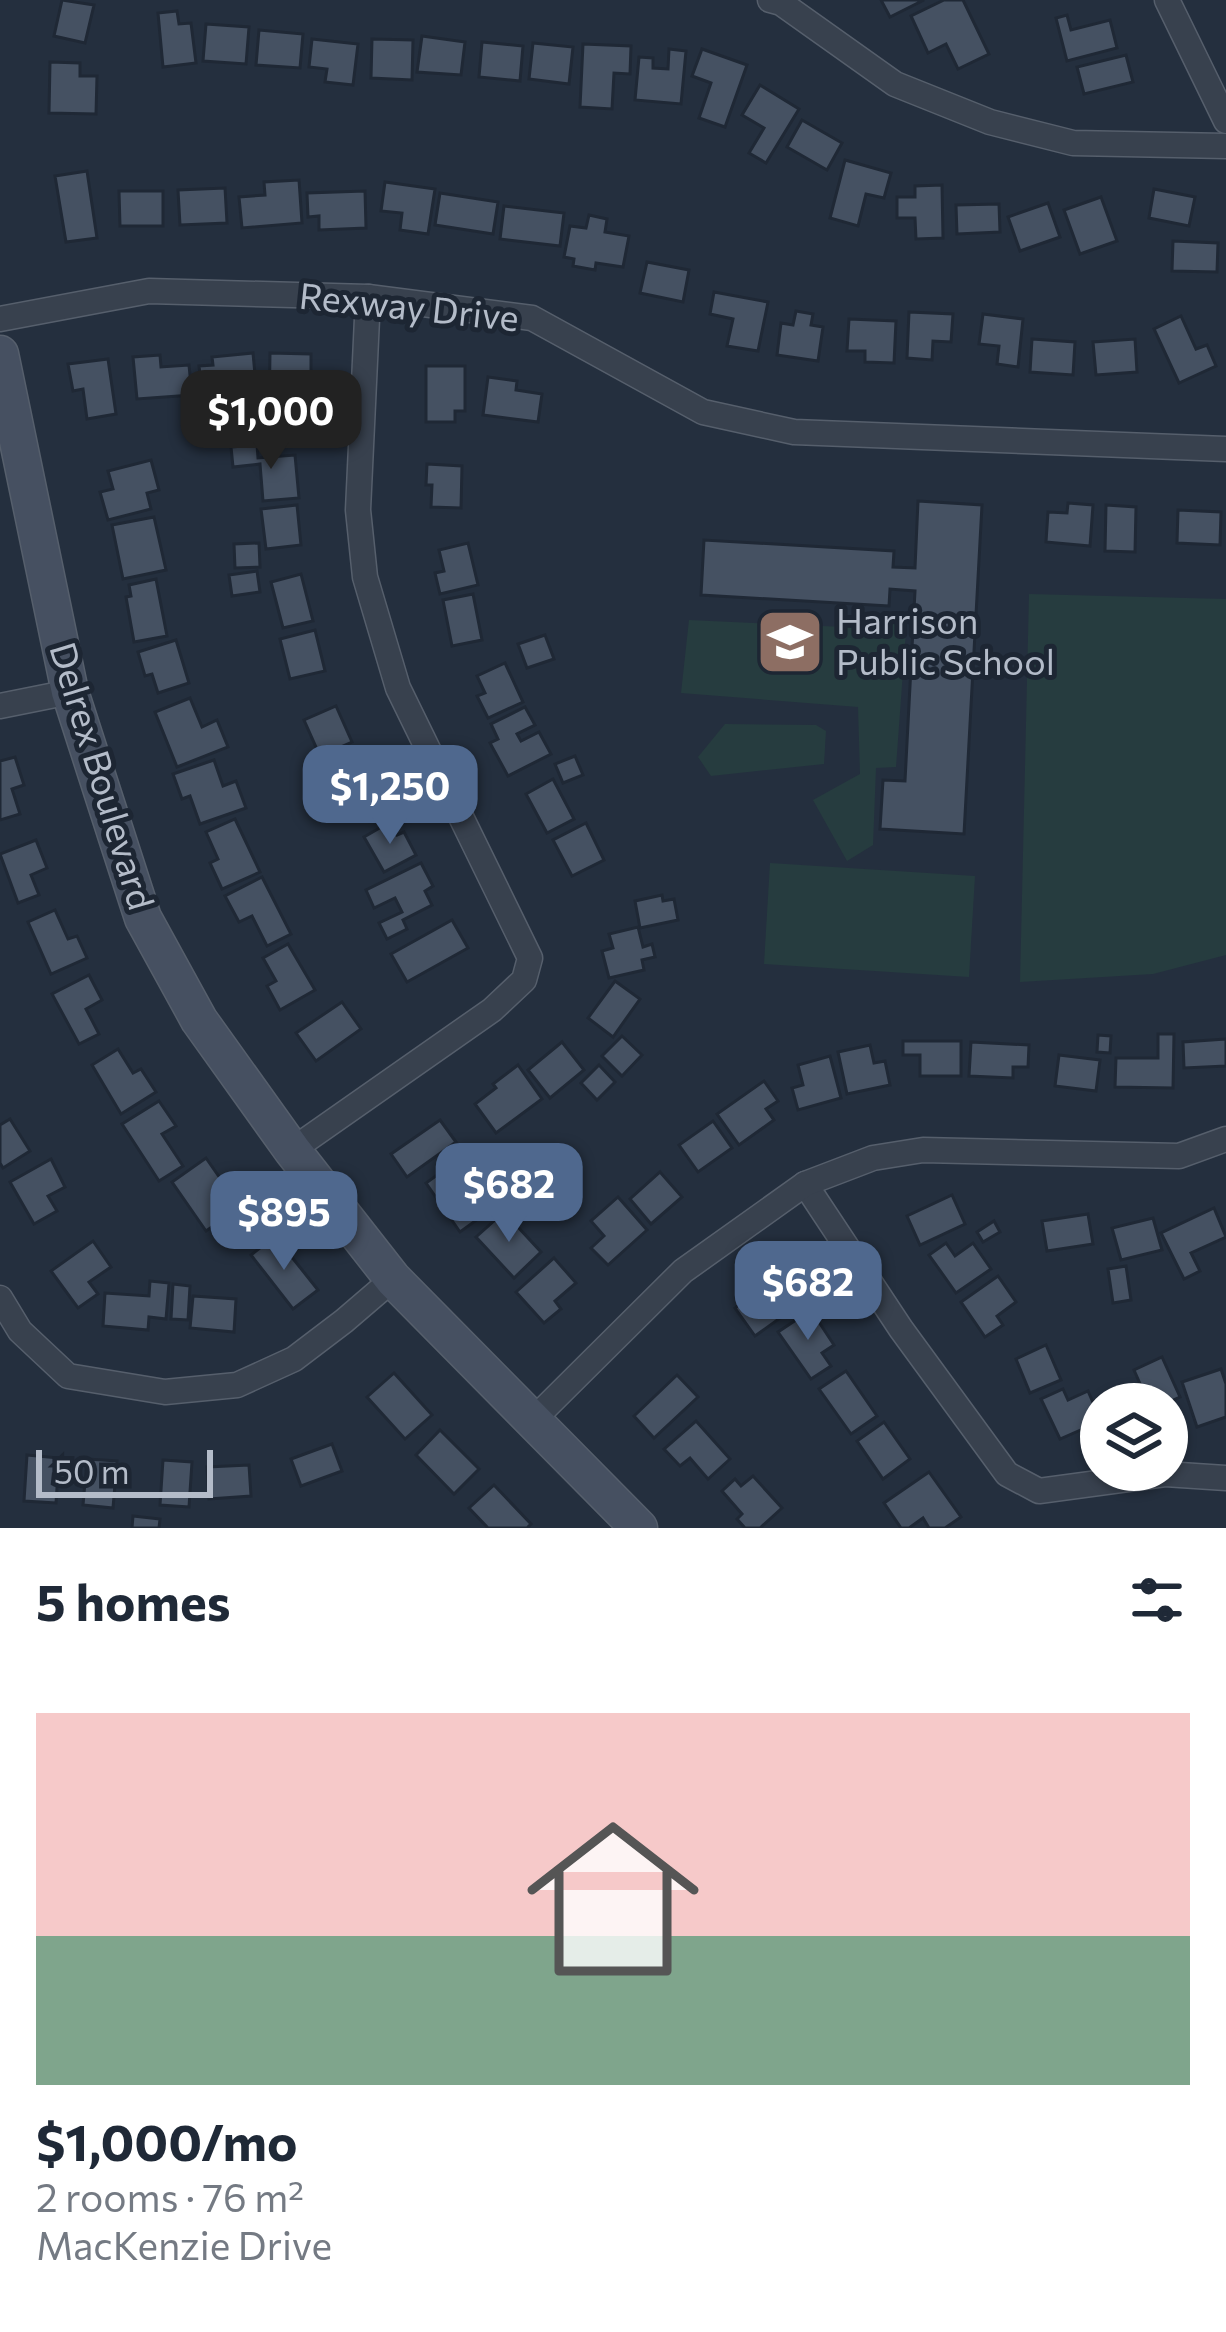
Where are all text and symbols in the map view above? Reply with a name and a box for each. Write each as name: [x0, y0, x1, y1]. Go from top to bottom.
street label: Rexway Drive: [297, 272, 521, 338]
pin: $1,000: [173, 370, 369, 472]
text: $1,000: [207, 385, 335, 433]
place label: Harrison Public School: [836, 597, 1055, 682]
school or university icon: Harrison Public School: [755, 607, 825, 677]
street label: Delrex Boulevard: [42, 636, 166, 915]
pin: $1,250: [292, 745, 488, 847]
text: $1,250: [330, 760, 450, 808]
pin: $682: [438, 1143, 580, 1245]
text: $682: [463, 1158, 555, 1206]
pin: $895: [213, 1171, 355, 1273]
text: $895: [237, 1186, 331, 1234]
pin: $682: [737, 1241, 879, 1343]
text: $682: [762, 1256, 854, 1304]
map controls: [1080, 1383, 1188, 1491]
button: layers: [1080, 1383, 1188, 1491]
scale bar: [36, 1444, 213, 1497]
text: 50 m: [54, 1450, 130, 1491]
icon: filters: [1124, 1567, 1190, 1633]
text: 5 homes: [36, 1569, 231, 1632]
icon: home: [505, 1791, 721, 2007]
text: $1,000/mo: [36, 2109, 297, 2172]
text: 2 rooms · 76 m²: [36, 2172, 304, 2220]
text: MacKenzie Drive: [36, 2220, 332, 2268]

